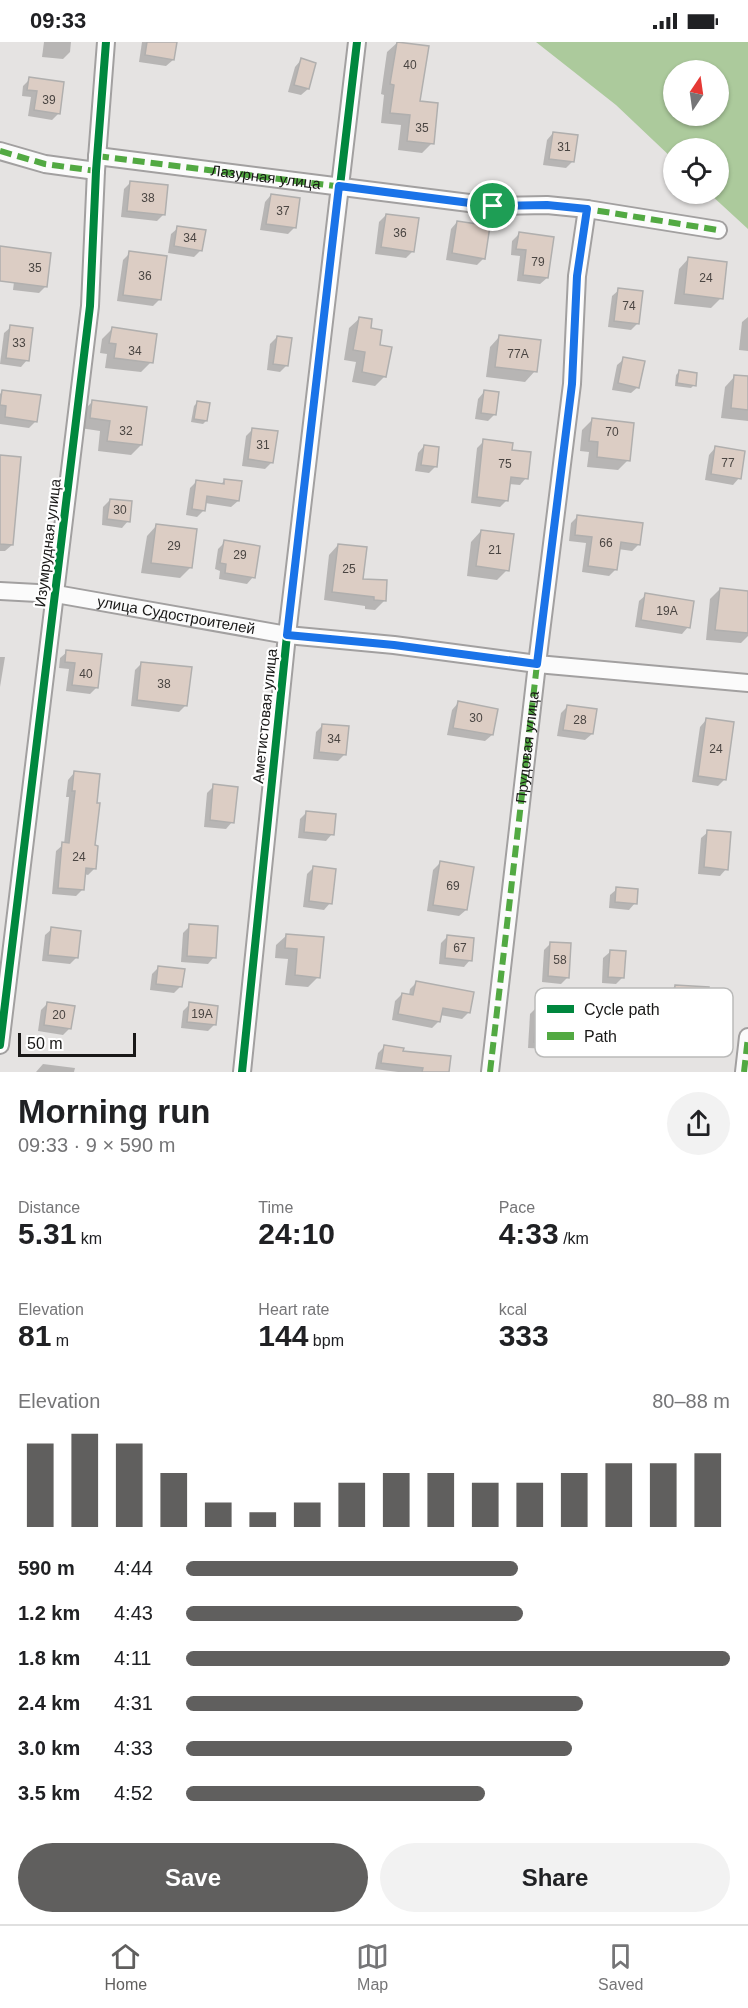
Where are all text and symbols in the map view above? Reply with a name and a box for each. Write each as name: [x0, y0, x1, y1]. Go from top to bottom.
text: 09:33: [30, 8, 86, 33]
house number: 40: [403, 58, 417, 72]
north arrow: [663, 60, 729, 126]
map controls: [663, 60, 729, 204]
house number: 39: [42, 93, 56, 107]
house number: 35: [415, 121, 429, 135]
button: locate: [663, 138, 729, 204]
house number: 31: [557, 140, 571, 154]
street label: Лазурная улица: [210, 161, 322, 192]
pin: [467, 180, 518, 231]
icon: arrive: [476, 189, 509, 222]
house number: 38: [141, 191, 155, 205]
house number: 37: [276, 204, 290, 218]
house number: 36: [393, 226, 407, 240]
house number: 34: [183, 231, 197, 245]
house number: 79: [531, 255, 545, 269]
house number: 35: [28, 261, 42, 275]
house number: 36: [138, 269, 152, 283]
house number: 24: [699, 271, 713, 285]
house number: 74: [622, 299, 636, 313]
house number: 33: [12, 336, 26, 350]
house number: 34: [128, 344, 142, 358]
house number: 77А: [507, 347, 529, 361]
house number: 32: [119, 424, 133, 438]
house number: 70: [605, 425, 619, 439]
house number: 31: [256, 438, 270, 452]
house number: 77: [721, 456, 735, 470]
house number: 75: [498, 457, 512, 471]
street label: Изумрудная улица: [31, 477, 64, 608]
house number: 30: [113, 503, 127, 517]
house number: 66: [599, 536, 613, 550]
house number: 29: [167, 539, 181, 553]
house number: 21: [488, 543, 502, 557]
house number: 29: [233, 548, 247, 562]
house number: 25: [342, 562, 356, 576]
street label: улица Судостроителей: [96, 592, 256, 637]
house number: 19А: [656, 604, 678, 618]
street label: Аметистовая улица: [249, 647, 280, 784]
house number: 40: [79, 667, 93, 681]
house number: 38: [157, 677, 171, 691]
street label: Прудовая улица: [512, 689, 542, 804]
house number: 30: [469, 711, 483, 725]
house number: 28: [573, 713, 587, 727]
house number: 34: [327, 732, 341, 746]
house number: 24: [709, 742, 723, 756]
house number: 24: [72, 850, 86, 864]
house number: 69: [446, 879, 460, 893]
house number: 67: [453, 941, 467, 955]
house number: 58: [553, 953, 567, 967]
legend: [535, 988, 733, 1057]
text: Cycle path: [584, 1001, 660, 1018]
house number: 19А: [191, 1007, 213, 1021]
house number: 20: [52, 1008, 66, 1022]
text: Path: [584, 1028, 617, 1045]
scale bar: [18, 1030, 136, 1058]
text: 50 m: [27, 1035, 63, 1052]
button: share: [667, 1092, 730, 1155]
text: Morning run: [18, 1093, 210, 1130]
text: 09:33 · 9 × 590 m: [18, 1134, 175, 1156]
text: Distance: [18, 1199, 80, 1216]
text: Time: [258, 1199, 293, 1216]
text: Pace: [499, 1199, 535, 1216]
text: 5.31: [18, 1217, 76, 1250]
text: 24:10: [258, 1217, 335, 1250]
text: 4:33: [499, 1217, 559, 1250]
text: km: [76, 1230, 102, 1247]
text: /km: [559, 1230, 589, 1247]
text: Elevation: [18, 1301, 84, 1318]
text: Heart rate: [258, 1301, 329, 1318]
text: kcal: [499, 1301, 527, 1318]
text: 81: [18, 1319, 51, 1352]
text: 144: [258, 1319, 308, 1352]
text: 333: [499, 1319, 549, 1352]
text: m: [51, 1332, 69, 1349]
text: bpm: [308, 1332, 344, 1349]
text: Elevation: [18, 1390, 100, 1412]
text: 80–88 m: [652, 1390, 730, 1412]
text: 590 m: [18, 1557, 75, 1579]
text: 4:44: [114, 1557, 153, 1579]
text: 1.2 km: [18, 1602, 80, 1624]
text: 4:43: [114, 1602, 153, 1624]
text: 1.8 km: [18, 1647, 80, 1669]
text: 4:11: [114, 1647, 151, 1669]
text: 2.4 km: [18, 1692, 80, 1714]
text: 4:31: [114, 1692, 153, 1714]
text: 3.0 km: [18, 1737, 80, 1759]
text: 4:33: [114, 1737, 153, 1759]
text: 3.5 km: [18, 1782, 80, 1804]
text: 4:52: [114, 1782, 153, 1804]
button: Save: [18, 1843, 368, 1912]
button: Share: [380, 1843, 730, 1912]
tab: Home: [104, 1940, 147, 1994]
tab: Map: [356, 1940, 389, 1994]
tab: Saved: [598, 1940, 643, 1994]

